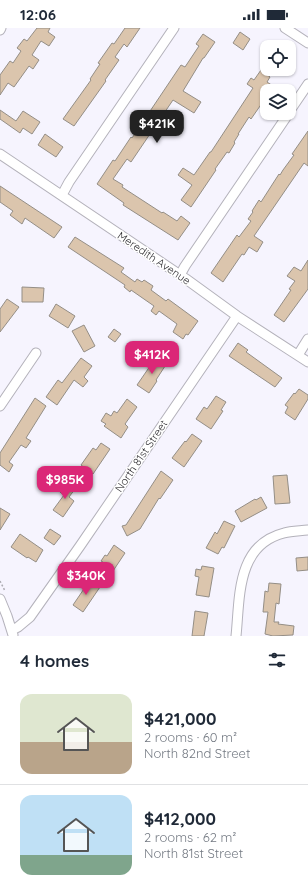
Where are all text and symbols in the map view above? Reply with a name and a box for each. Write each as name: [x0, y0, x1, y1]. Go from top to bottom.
text: 12:06: [20, 5, 56, 24]
map controls: [260, 40, 296, 120]
button: locate: [260, 40, 296, 76]
button: layers: [260, 84, 296, 120]
pin: $421K: [129, 110, 185, 144]
text: $421K: [139, 115, 175, 131]
street label: Meredith Avenue: [115, 228, 193, 288]
pin: $412K: [124, 341, 180, 375]
text: $412K: [134, 346, 170, 362]
street label: North 81st Street: [112, 417, 170, 495]
pin: $985K: [37, 466, 93, 500]
text: $985K: [46, 471, 84, 487]
pin: $340K: [58, 562, 114, 596]
text: $340K: [67, 567, 105, 583]
icon: filters: [266, 649, 288, 671]
text: 4 homes: [20, 650, 89, 671]
text: $421,000: [144, 708, 216, 729]
icon: home: [52, 710, 100, 758]
text: 2 rooms · 60 m²: [144, 729, 237, 745]
text: North 82nd Street: [144, 745, 250, 761]
text: $412,000: [144, 808, 216, 829]
icon: home: [52, 811, 100, 859]
text: 2 rooms · 62 m²: [144, 829, 236, 845]
text: North 81st Street: [144, 845, 243, 861]

